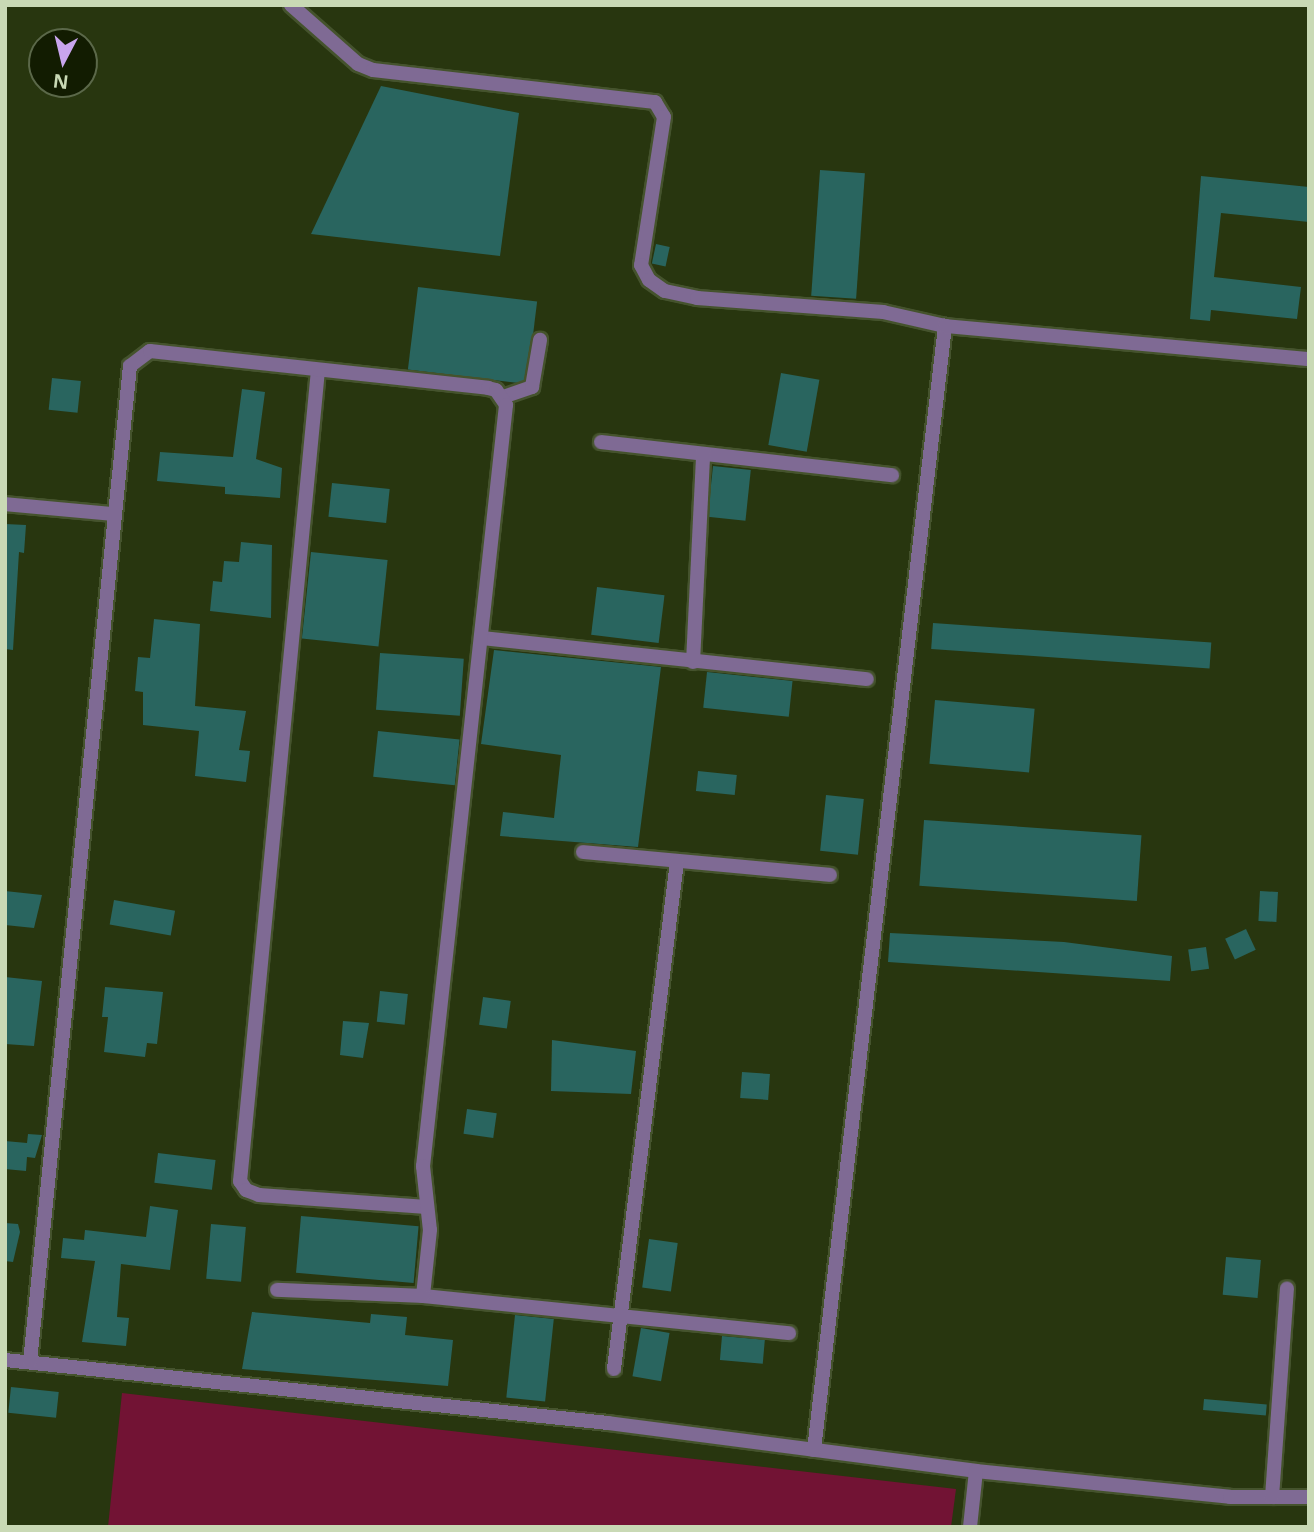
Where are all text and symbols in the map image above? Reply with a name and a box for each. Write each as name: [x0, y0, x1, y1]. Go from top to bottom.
north arrow: [28, 28, 98, 98]
text: N: [51, 68, 70, 96]

